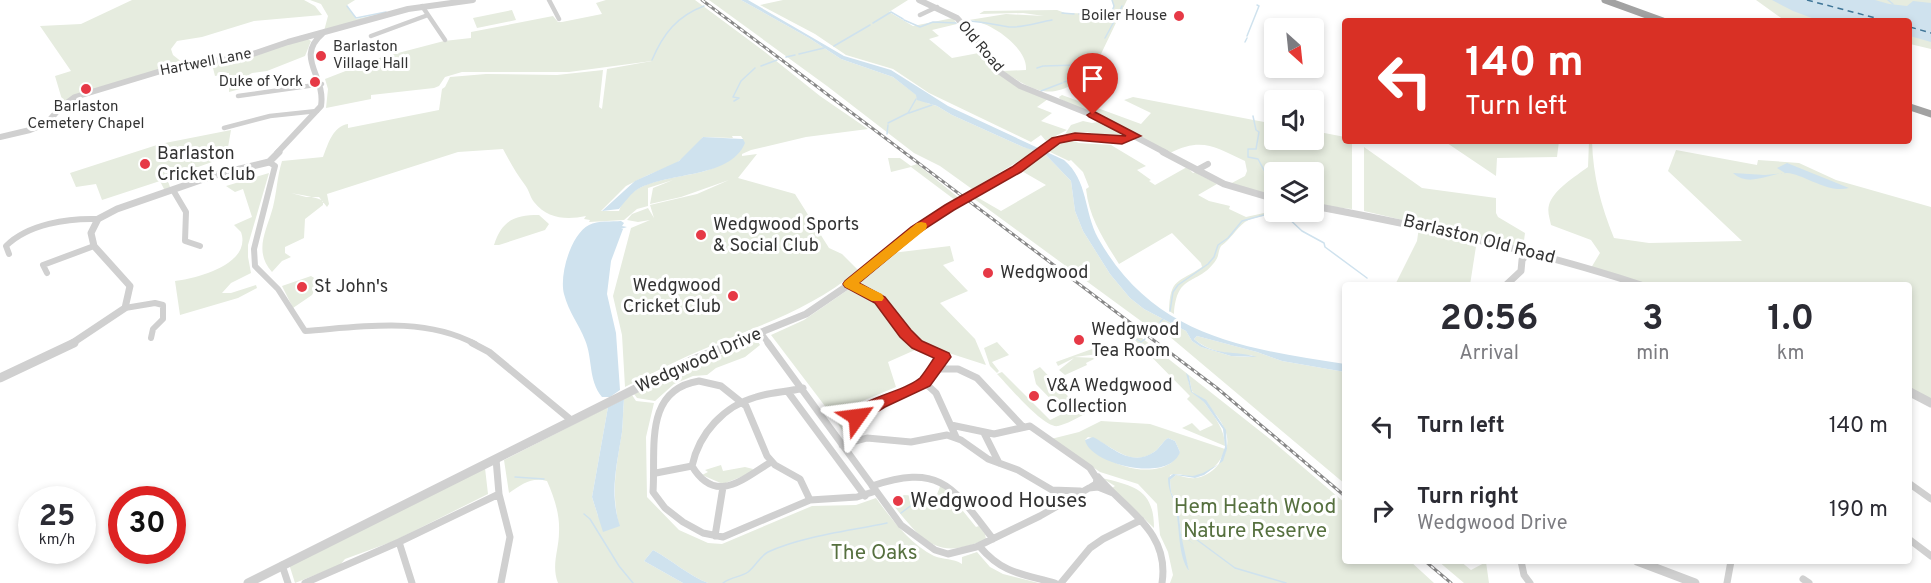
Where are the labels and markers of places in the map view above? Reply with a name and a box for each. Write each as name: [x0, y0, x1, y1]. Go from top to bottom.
place label: Boiler House: [1081, 7, 1167, 26]
marker: Boiler House: [1172, 9, 1186, 23]
place label: Barlaston Village Hall: [333, 38, 408, 74]
marker: Barlaston Village Hall: [314, 49, 328, 63]
pin: [1067, 53, 1118, 115]
place label: Duke of York: [219, 73, 303, 92]
marker: Duke of York: [308, 75, 322, 89]
marker: Barlaston Cemetery Chapel: [79, 82, 93, 96]
place label: Barlaston Cemetery Chapel: [27, 98, 145, 134]
place label: Barlaston Cricket Club: [157, 143, 255, 187]
marker: Barlaston Cricket Club: [138, 157, 152, 171]
place label: Wedgwood Sports & Social Club: [713, 214, 859, 258]
marker: Wedgwood Sports & Social Club: [694, 228, 708, 242]
place label: Wedgwood: [1000, 262, 1089, 285]
marker: Wedgwood: [981, 266, 995, 280]
place label: Wedgwood Cricket Club: [623, 275, 721, 319]
place label: St John's: [314, 276, 388, 299]
marker: St John's: [295, 280, 309, 294]
marker: Wedgwood Cricket Club: [726, 289, 740, 303]
place label: Wedgwood Tea Room: [1091, 319, 1180, 363]
marker: Wedgwood Tea Room: [1072, 333, 1086, 347]
place label: V&A Wedgwood Collection: [1046, 375, 1173, 419]
marker: V&A Wedgwood Collection: [1027, 389, 1041, 403]
place label: Wedgwood Houses: [910, 488, 1087, 515]
marker: Wedgwood Houses: [891, 494, 905, 508]

